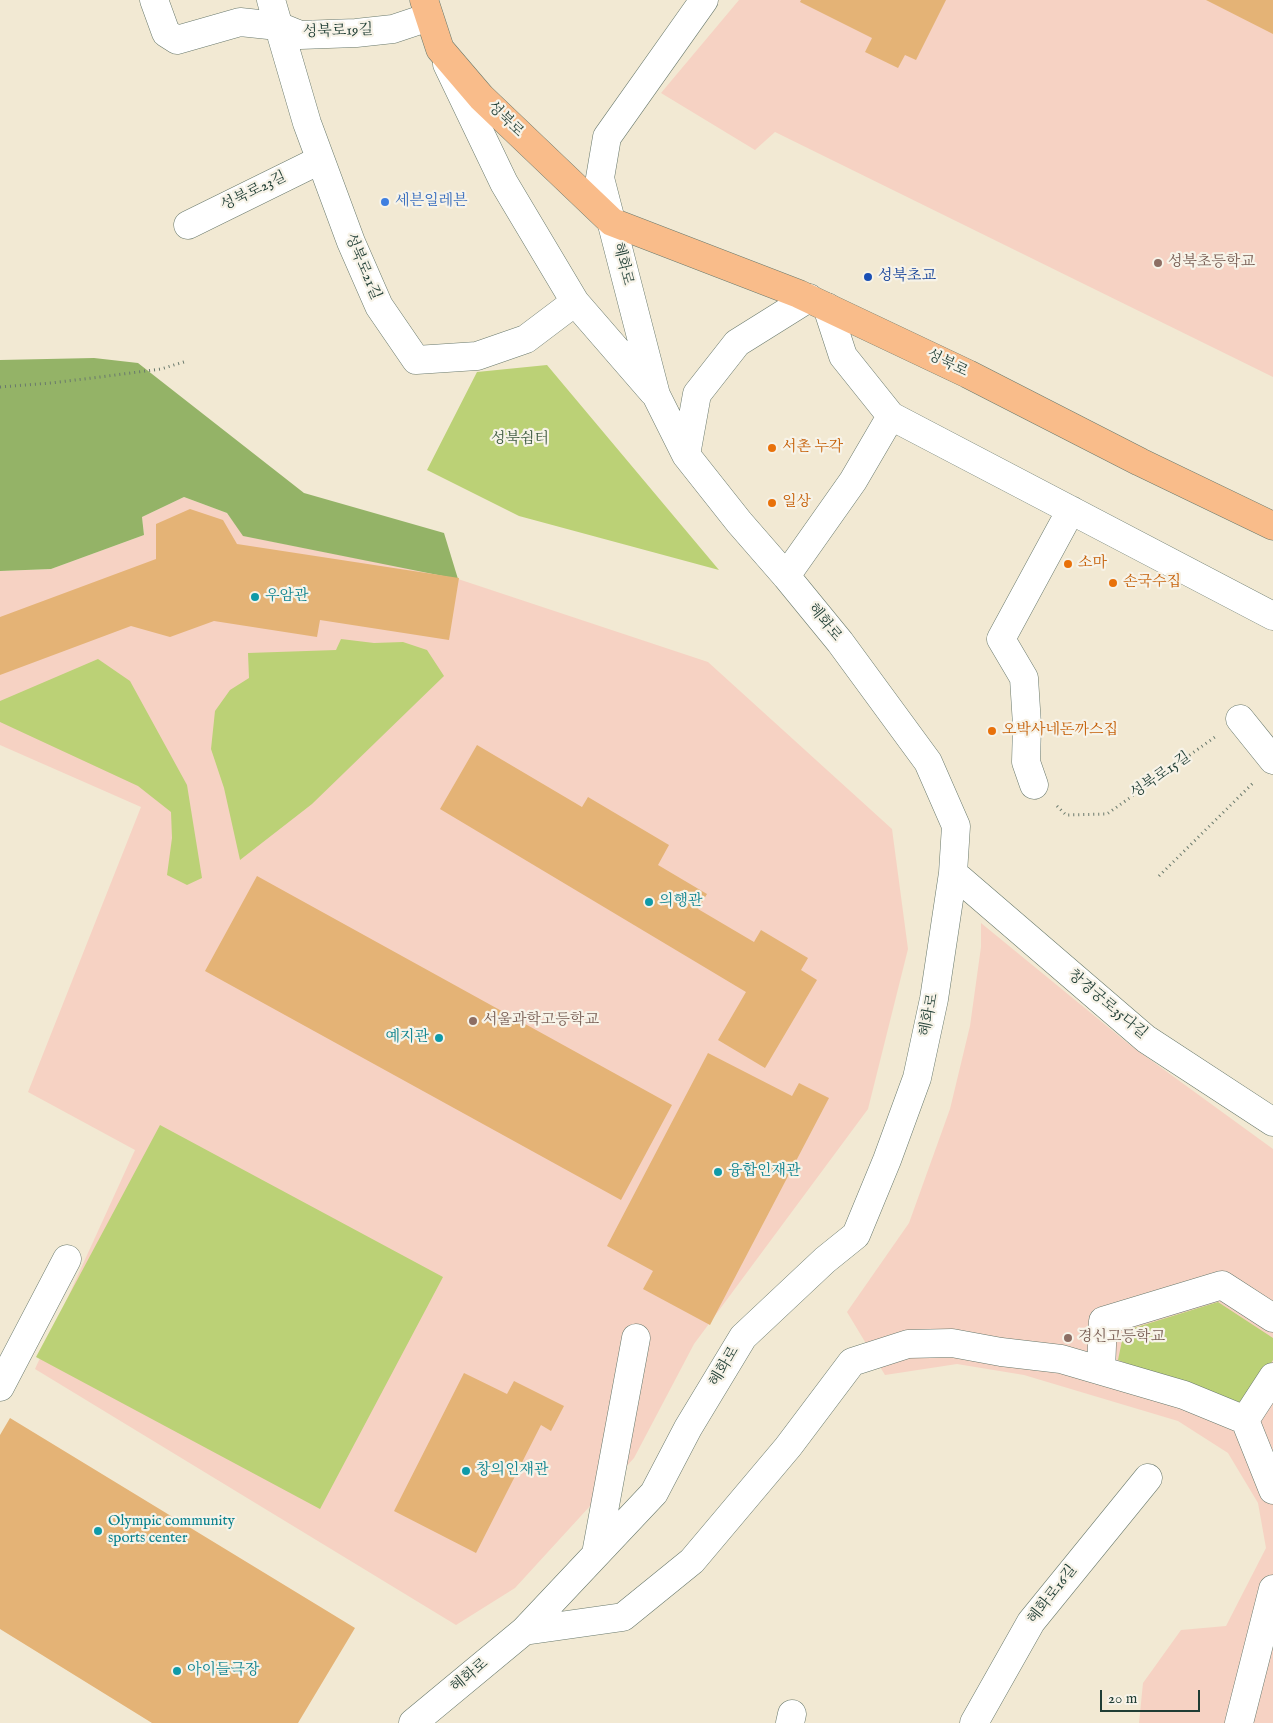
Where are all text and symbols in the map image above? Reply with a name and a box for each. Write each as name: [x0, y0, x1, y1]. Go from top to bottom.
street label: 성북로19길: [303, 22, 373, 42]
street label: 성북로: [483, 98, 527, 142]
street label: 성북로23길: [218, 168, 290, 216]
place label: 세븐일레븐: [395, 193, 467, 211]
marker: 세븐일레븐: [379, 196, 391, 208]
street label: 성북로21길: [340, 231, 384, 303]
street label: 혜화로: [608, 241, 636, 287]
place label: 성북초등학교: [1168, 254, 1255, 272]
marker: 성북초등학교: [1152, 257, 1164, 269]
place label: 성북초교: [878, 268, 936, 286]
marker: 성북초교: [862, 271, 874, 283]
street label: 성북로: [924, 346, 970, 382]
park label: 성북쉼터: [491, 431, 549, 449]
place label: 서촌 누각: [782, 439, 843, 457]
marker: 서촌 누각: [766, 442, 778, 454]
place label: 일상: [782, 494, 811, 512]
marker: 일상: [766, 497, 778, 509]
place label: 소마: [1078, 555, 1107, 573]
marker: 소마: [1062, 558, 1074, 570]
place label: 손국수집: [1123, 574, 1181, 592]
marker: 손국수집: [1107, 577, 1119, 589]
place label: 우암관: [265, 588, 308, 606]
marker: 우암관: [249, 591, 261, 603]
street label: 혜화로: [803, 600, 845, 646]
place label: 오박사네돈까스집: [1002, 722, 1118, 740]
marker: 오박사네돈까스집: [986, 725, 998, 737]
street label: 성북로15길: [1128, 749, 1194, 803]
place label: 의행관: [659, 893, 702, 911]
marker: 의행관: [643, 896, 655, 908]
street label: 창경궁로35다길: [1064, 967, 1150, 1043]
street label: 혜화로: [917, 992, 943, 1038]
place label: 서울과학고등학교: [483, 1012, 599, 1030]
marker: 서울과학고등학교: [467, 1015, 479, 1027]
place label: 예지관: [386, 1029, 429, 1047]
marker: 예지관: [433, 1032, 445, 1044]
place label: 융합인재관: [728, 1163, 800, 1181]
marker: 융합인재관: [712, 1166, 724, 1178]
place label: 경신고등학교: [1078, 1329, 1165, 1347]
marker: 경신고등학교: [1062, 1332, 1074, 1344]
street label: 혜화로: [706, 1344, 744, 1390]
place label: 창의인재관: [476, 1462, 548, 1480]
marker: 창의인재관: [460, 1465, 472, 1477]
place label: Olympic community sports center: [108, 1513, 235, 1548]
marker: Olympic community sports center: [92, 1525, 104, 1537]
street label: 혜화로16길: [1024, 1562, 1082, 1628]
street label: 혜화로: [448, 1655, 492, 1697]
place label: 아이들극장: [187, 1662, 259, 1680]
marker: 아이들극장: [171, 1665, 183, 1677]
scale bar: [1103, 1680, 1203, 1712]
text: 20 m: [1108, 1689, 1137, 1708]

